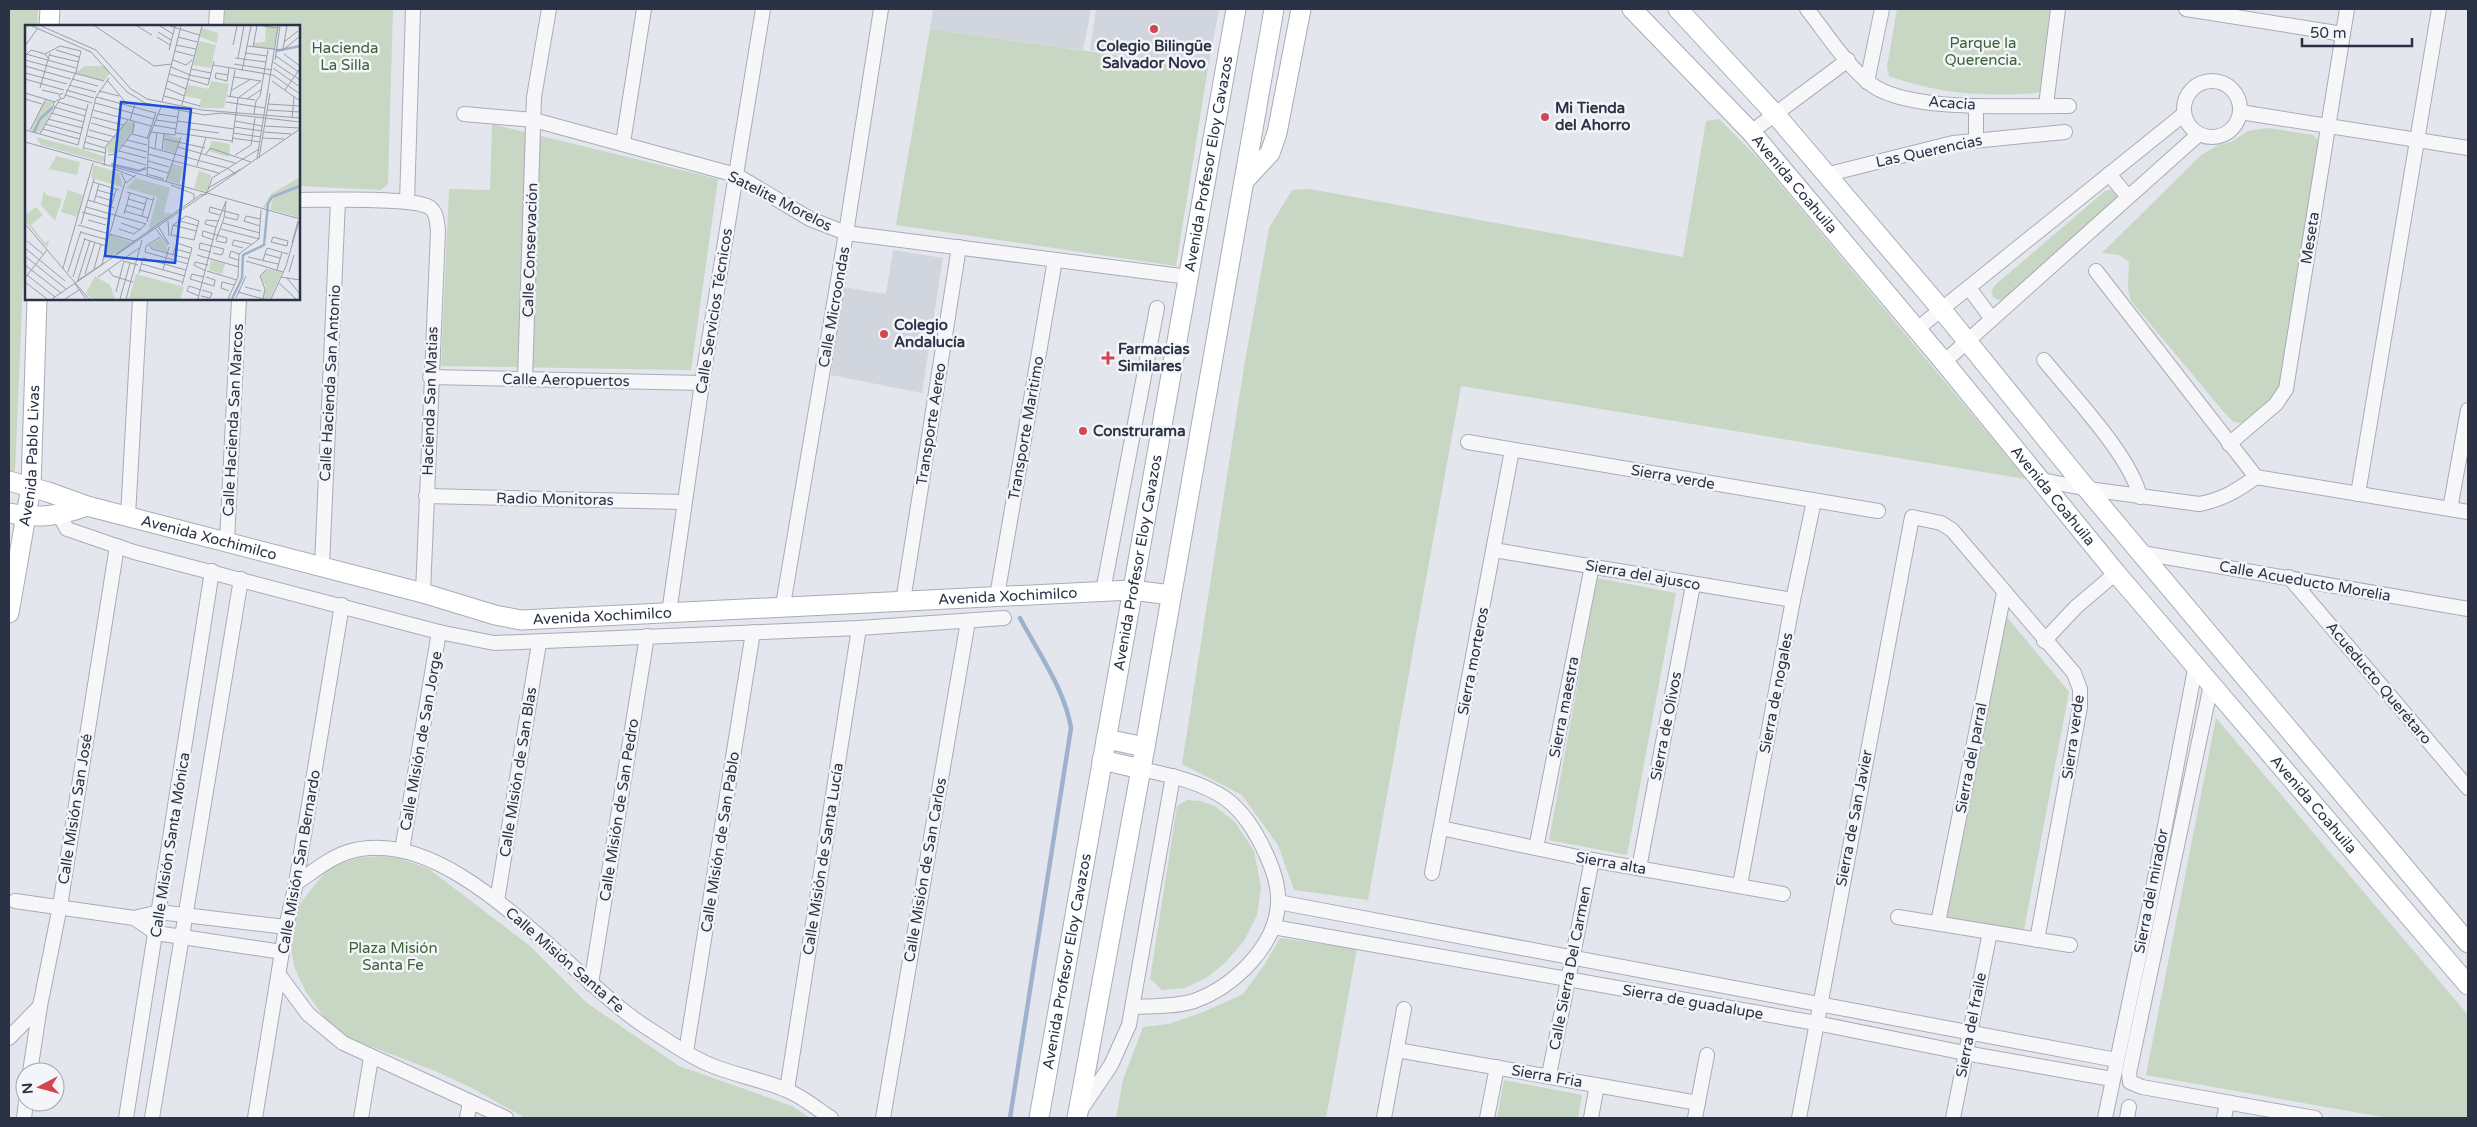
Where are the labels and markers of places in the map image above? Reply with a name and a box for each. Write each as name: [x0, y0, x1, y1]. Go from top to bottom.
marker: Colegio Bilingüe Salvador Novo: [1148, 23, 1160, 35]
place label: Colegio Bilingüe Salvador Novo: [1096, 37, 1212, 72]
place label: Mi Tienda del Ahorro: [1555, 99, 1630, 134]
marker: Mi Tienda del Ahorro: [1539, 111, 1551, 123]
place label: Colegio Andalucía: [894, 316, 965, 351]
marker: Colegio Andalucía: [878, 328, 890, 340]
place label: Farmacias Similares: [1118, 340, 1190, 375]
marker: Farmacias Similares: [1102, 352, 1114, 364]
place label: Construrama: [1093, 422, 1186, 440]
marker: Construrama: [1077, 425, 1089, 437]

